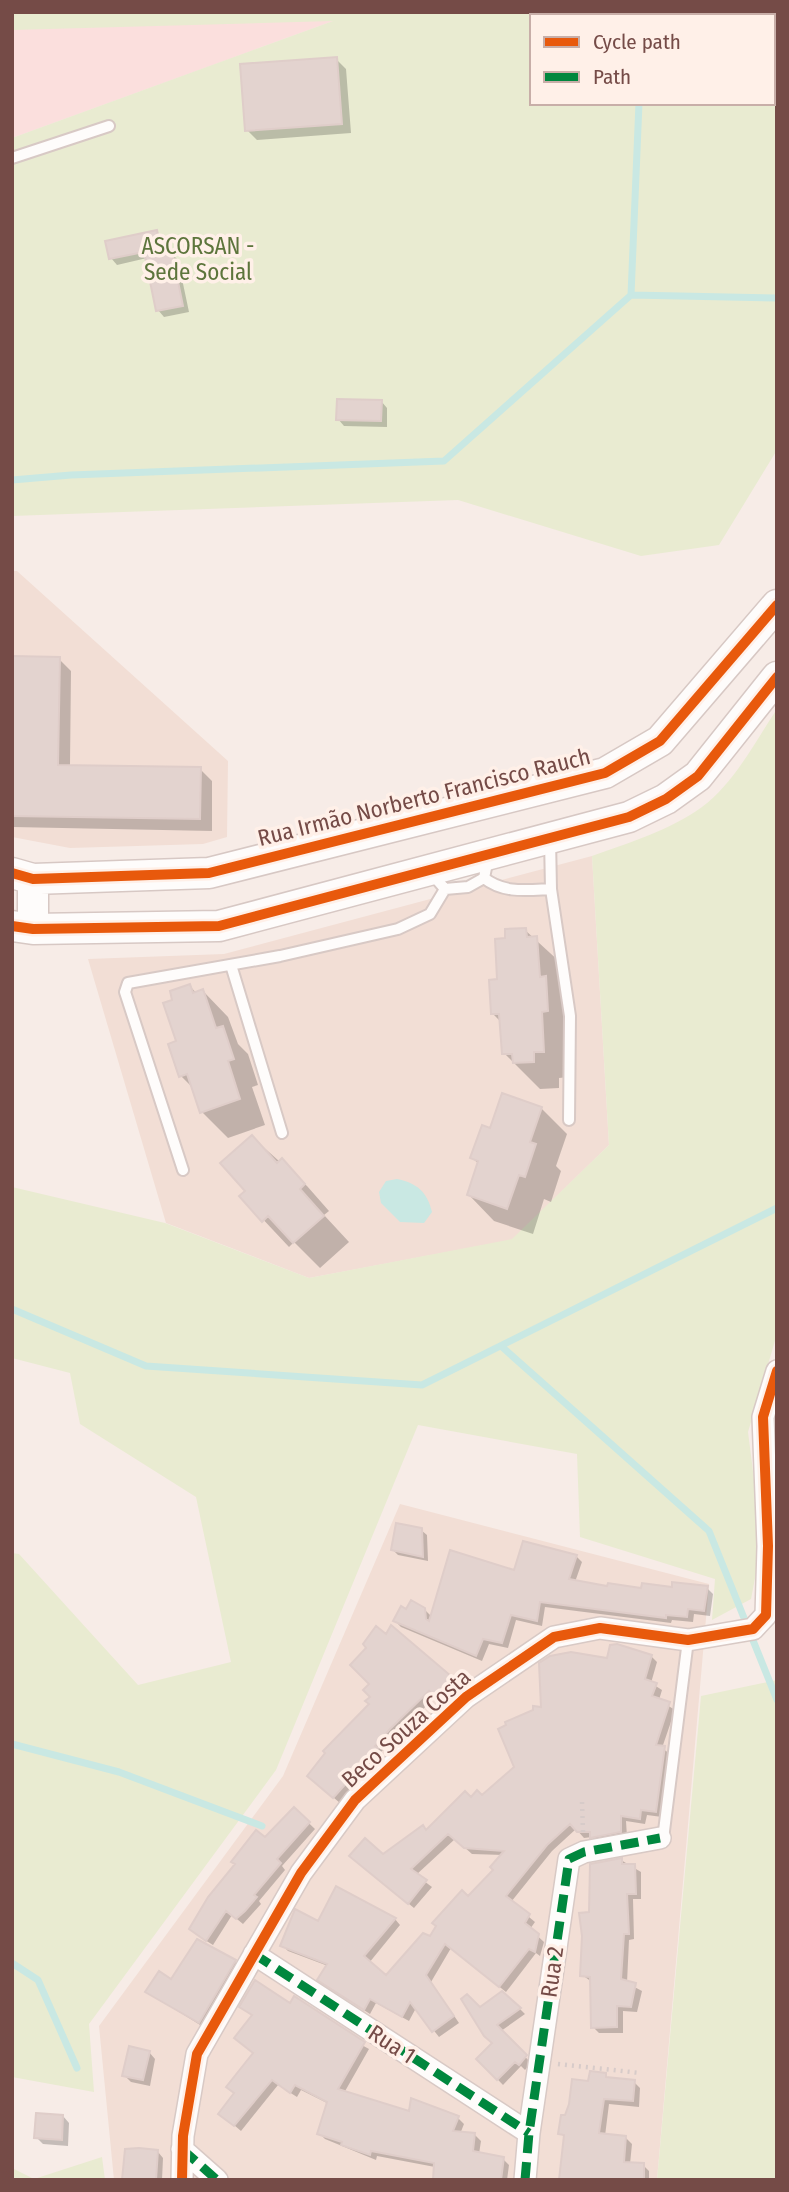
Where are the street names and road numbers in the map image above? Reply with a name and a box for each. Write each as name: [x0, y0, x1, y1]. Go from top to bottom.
street label: Rua Irmão Norberto Francisco Rauch: [255, 742, 593, 852]
street label: Beco Souza Costa: [336, 1663, 476, 1793]
street label: Rua 2: [535, 1945, 569, 1999]
street label: Rua 1: [363, 2019, 421, 2069]

